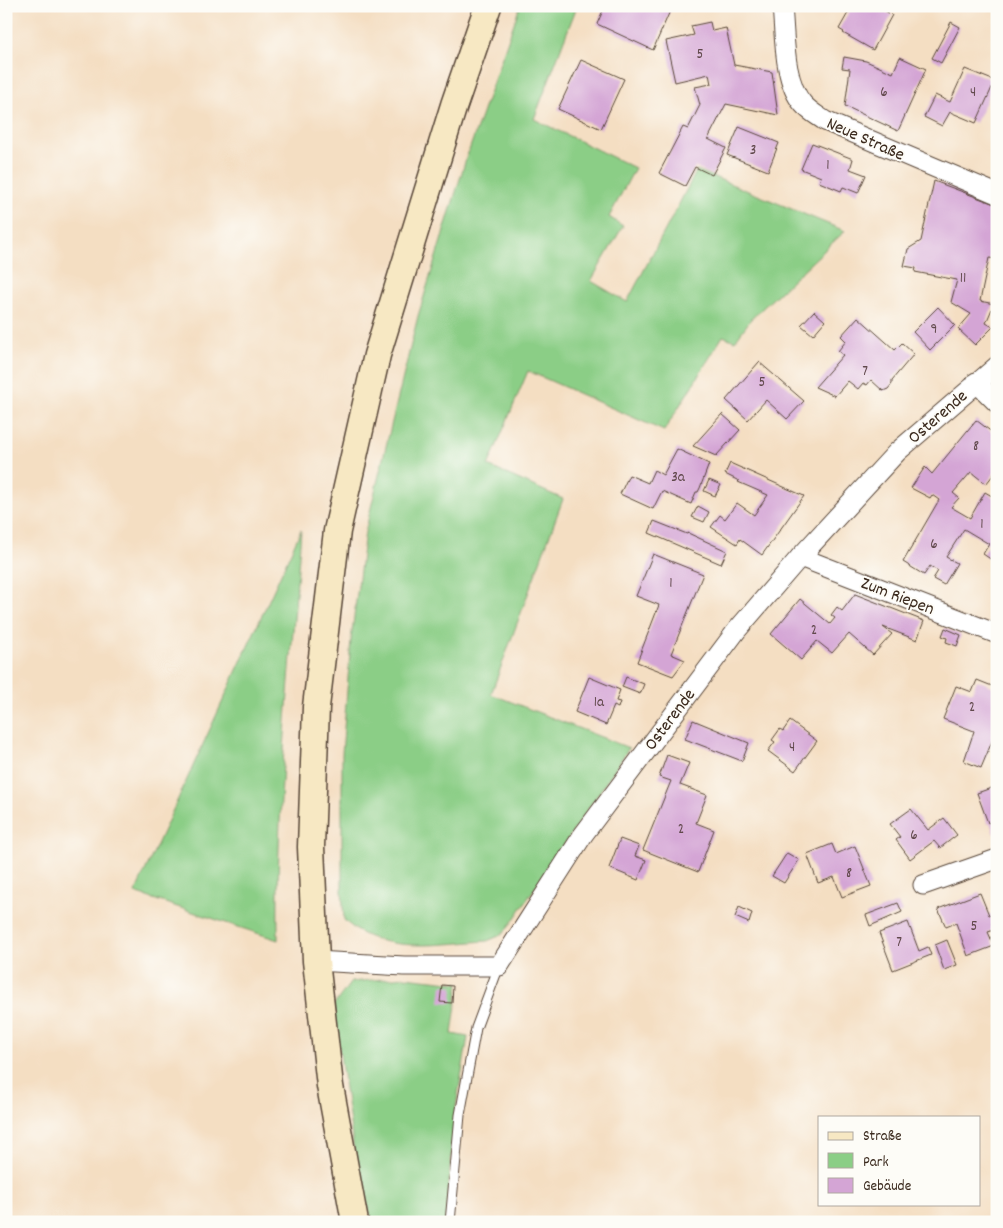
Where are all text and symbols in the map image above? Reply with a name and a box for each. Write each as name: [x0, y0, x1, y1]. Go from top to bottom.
house number: 5: [697, 44, 704, 66]
house number: 6: [880, 82, 888, 104]
house number: 4: [970, 82, 976, 104]
street label: Neue Straße: [822, 112, 908, 169]
house number: 3: [750, 140, 756, 162]
house number: 1: [826, 155, 830, 177]
house number: 11: [960, 268, 966, 290]
house number: 9: [931, 319, 937, 341]
house number: 7: [862, 361, 868, 383]
house number: 5: [759, 372, 766, 394]
street label: Osterende: [903, 385, 974, 451]
house number: 8: [973, 436, 979, 458]
house number: 3a: [671, 467, 686, 489]
house number: 1: [980, 514, 984, 536]
house number: 6: [930, 534, 938, 556]
street label: Zum Riepen: [857, 572, 937, 623]
house number: 1: [669, 573, 673, 595]
house number: 2: [811, 620, 817, 642]
street label: Osterende: [639, 684, 703, 757]
house number: 1a: [594, 692, 605, 714]
house number: 2: [969, 697, 975, 719]
house number: 4: [789, 737, 795, 759]
house number: 2: [678, 819, 684, 841]
house number: 6: [910, 825, 918, 847]
house number: 8: [846, 863, 852, 885]
house number: 5: [971, 916, 978, 938]
house number: 7: [896, 932, 902, 954]
legend: [818, 1116, 980, 1206]
text: Straße: [863, 1126, 902, 1148]
text: Park: [863, 1152, 889, 1174]
text: Gebäude: [863, 1176, 912, 1198]

